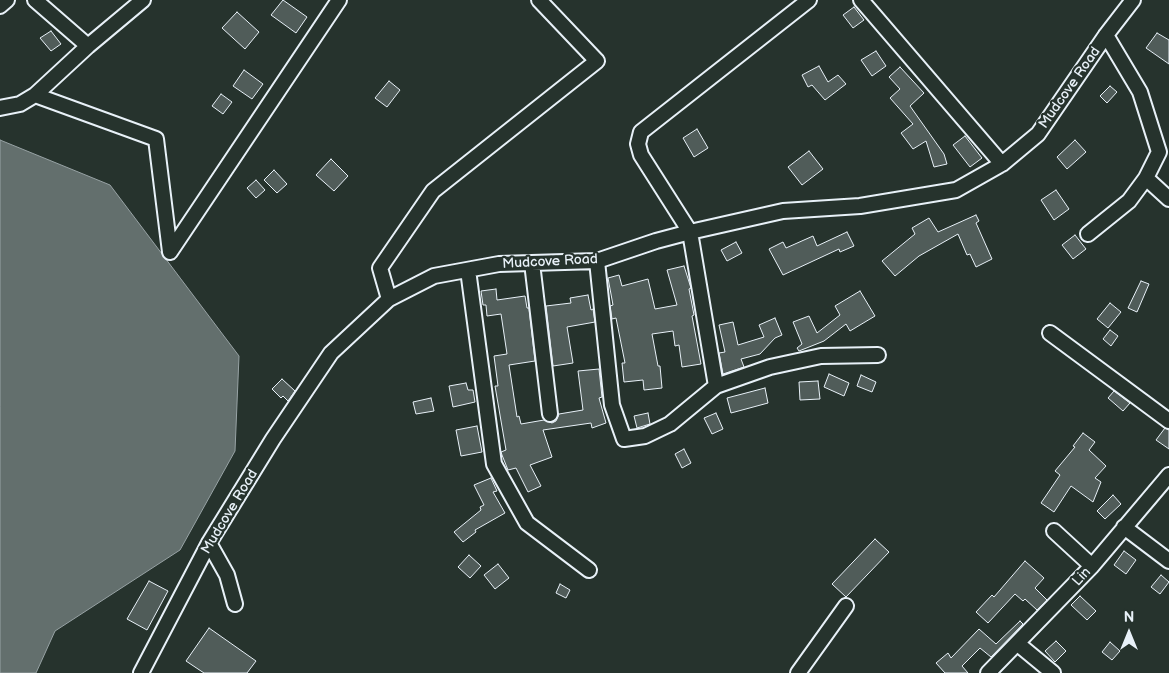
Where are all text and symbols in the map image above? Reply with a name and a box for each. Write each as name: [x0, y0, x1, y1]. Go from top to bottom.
street label: Mudcove Road: [1036, 44, 1104, 132]
street label: Mudcove Road: [502, 251, 598, 273]
street label: Mudcove Road: [198, 467, 262, 557]
street label: Lin: [1069, 564, 1095, 590]
north arrow: [1104, 608, 1154, 658]
text: N: [1124, 609, 1134, 626]

